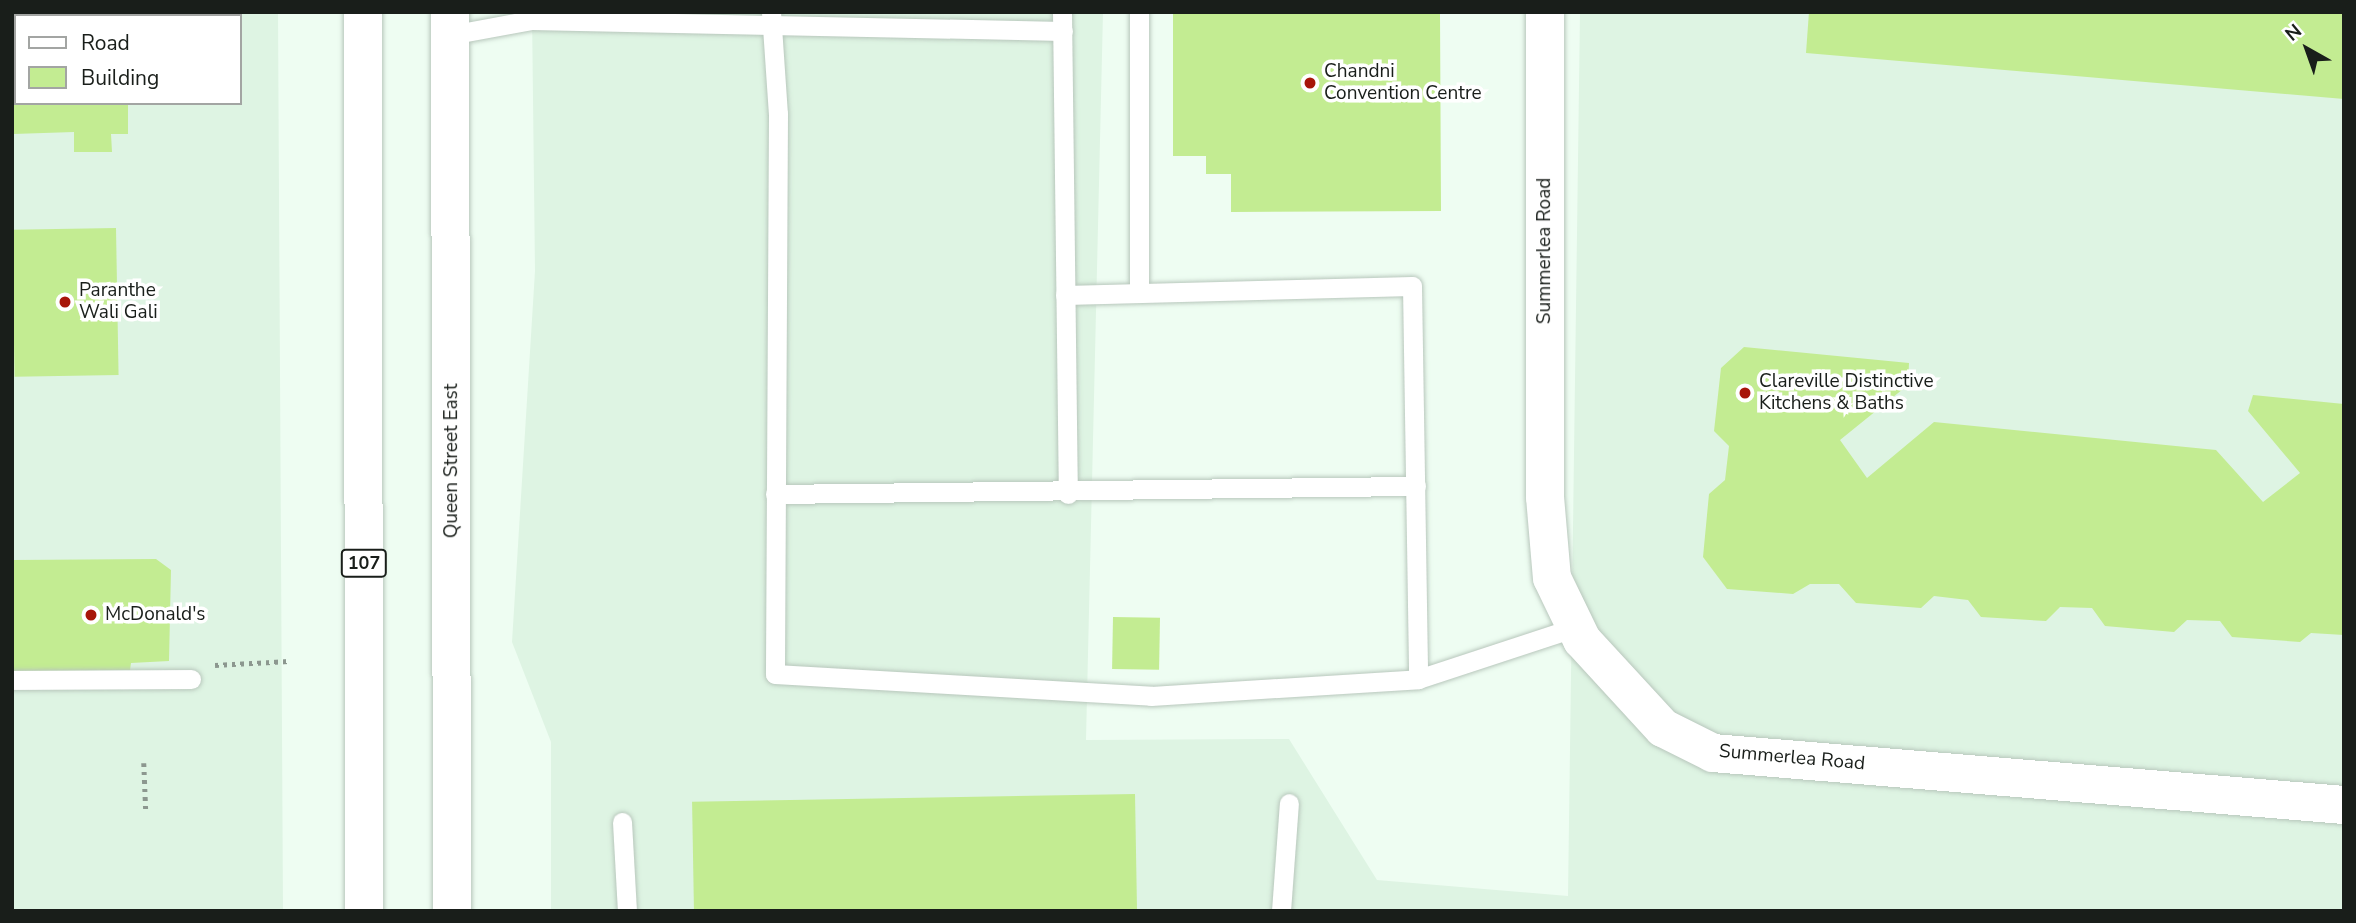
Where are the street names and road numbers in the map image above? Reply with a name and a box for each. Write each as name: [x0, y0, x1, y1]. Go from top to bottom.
street label: Summerlea Road: [1534, 178, 1556, 324]
street label: Queen Street East: [441, 384, 463, 538]
road number: 107: [340, 548, 388, 578]
street label: Summerlea Road: [1718, 740, 1866, 776]

